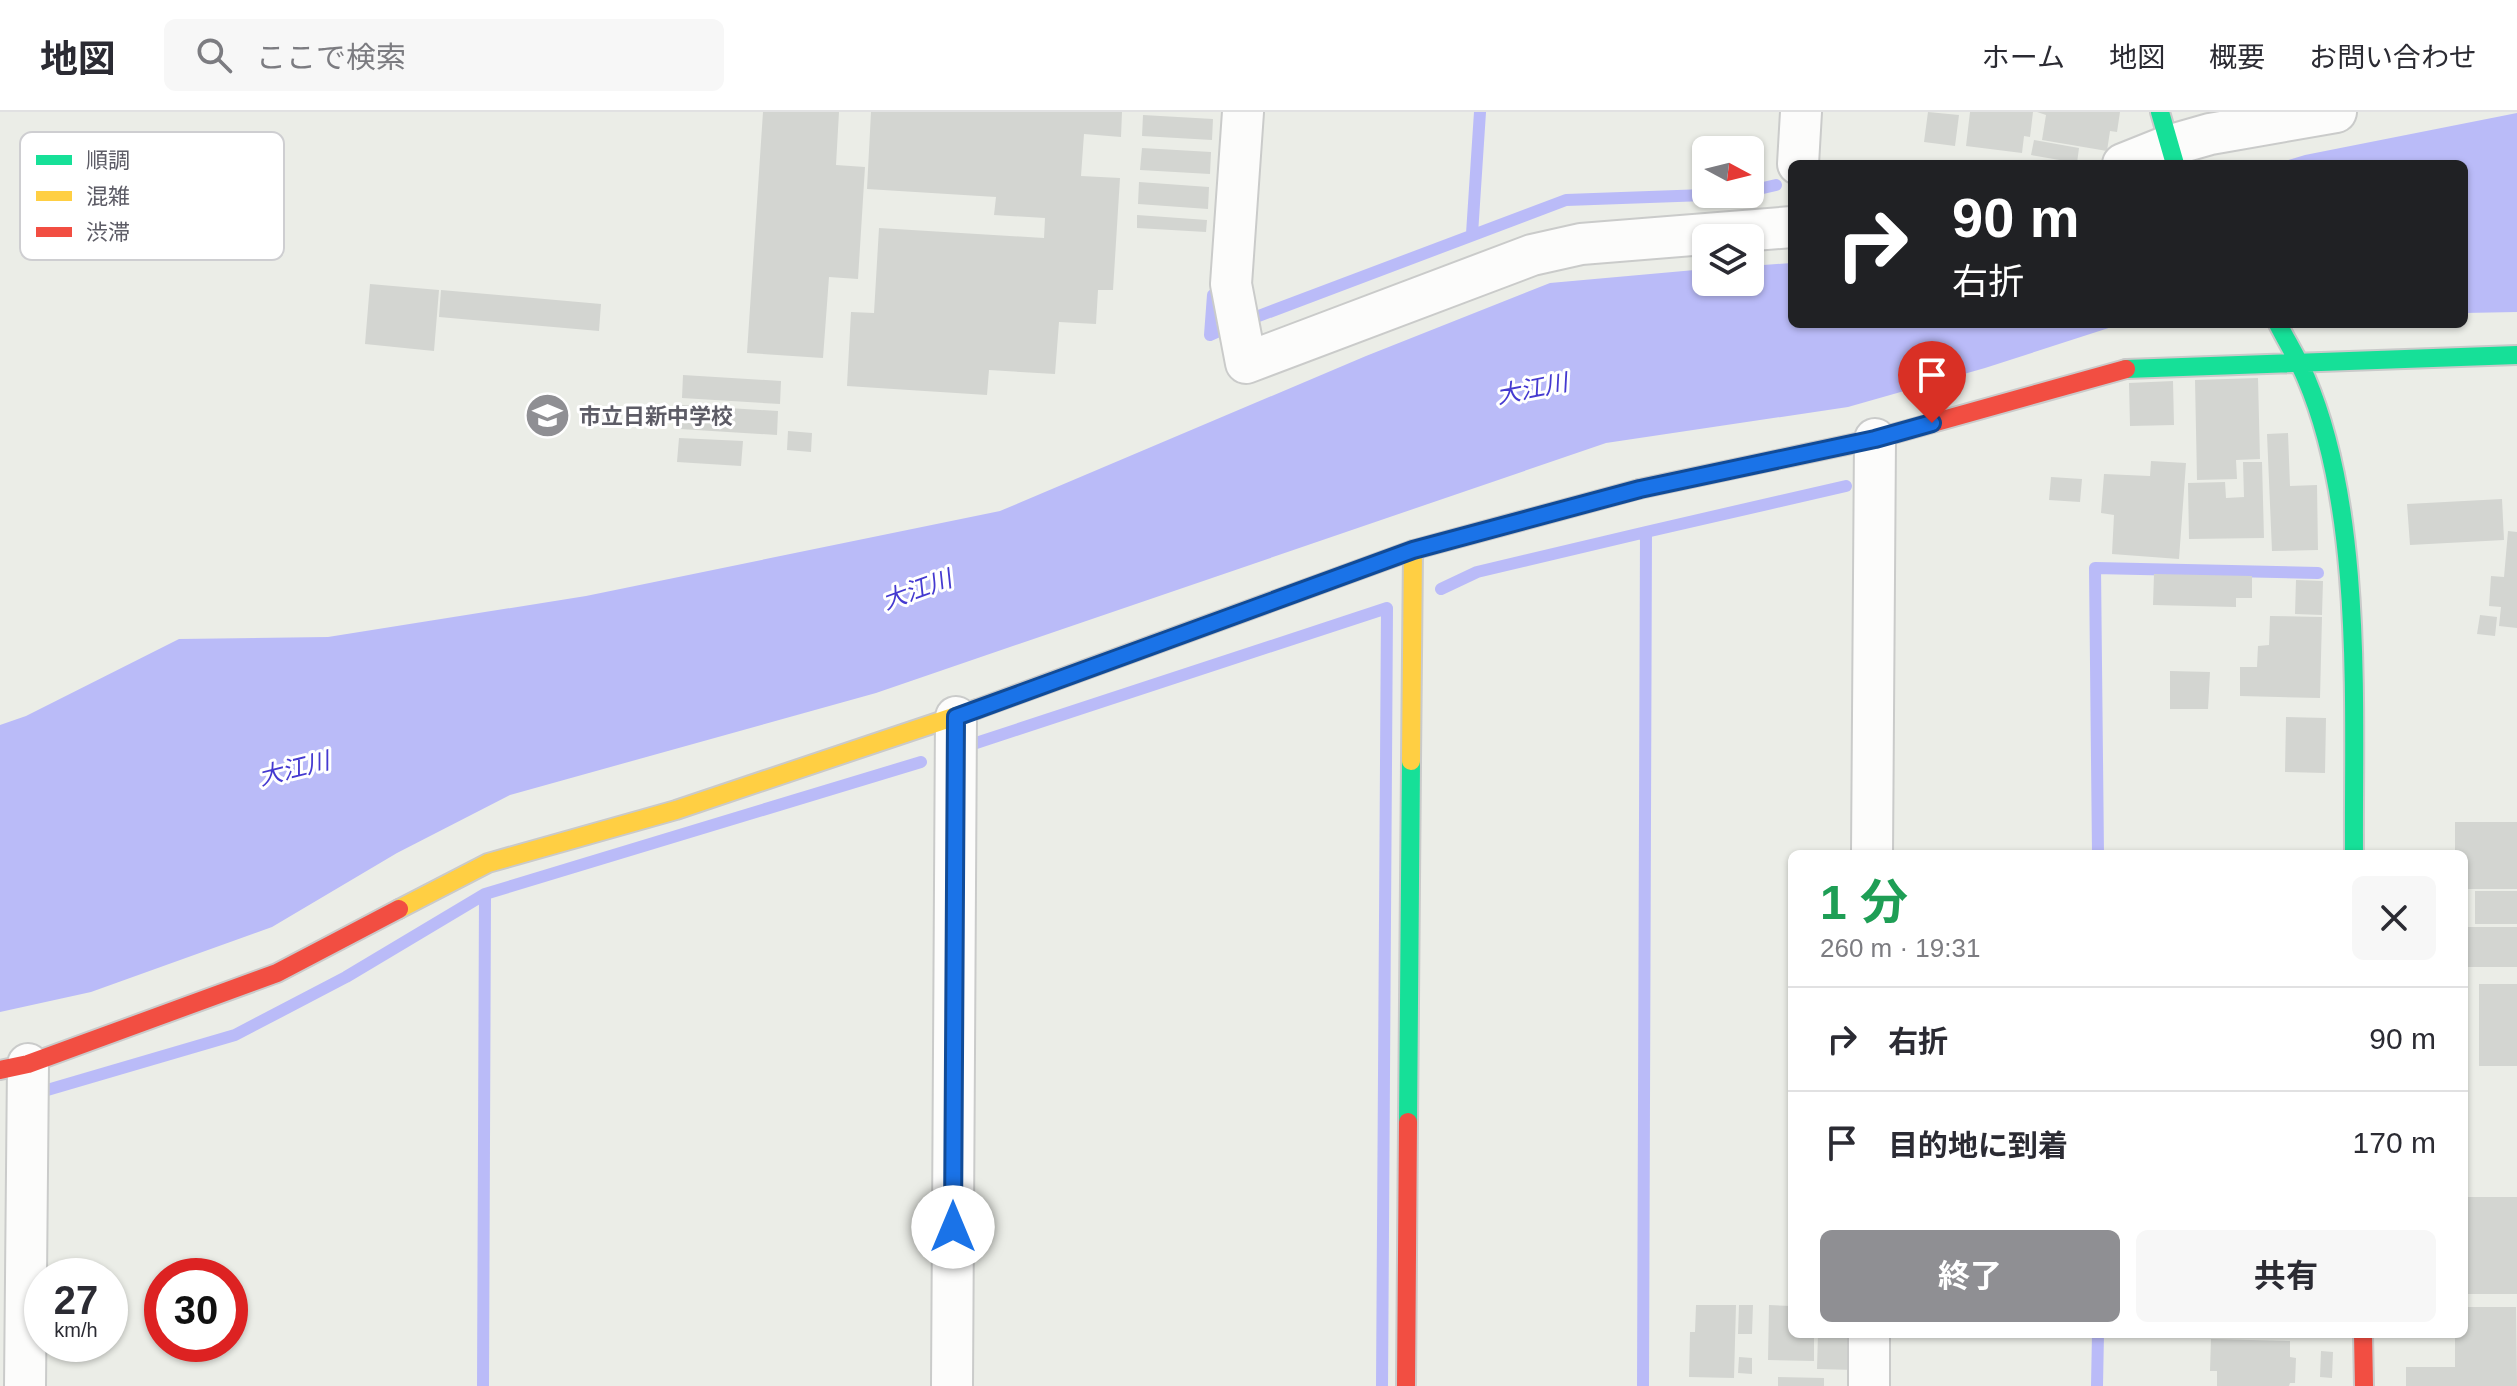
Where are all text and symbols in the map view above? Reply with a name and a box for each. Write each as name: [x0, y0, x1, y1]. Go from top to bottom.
search box: [164, 19, 724, 91]
icon: search: [192, 33, 236, 77]
text: 地図: [40, 38, 116, 80]
text: ここで検索: [256, 41, 406, 74]
text: ホーム: [1982, 42, 2065, 73]
text: 地図: [2109, 42, 2165, 73]
text: 概要: [2209, 42, 2265, 73]
text: お問い合わせ: [2309, 42, 2477, 73]
legend: [20, 132, 284, 260]
north arrow: [1692, 136, 1764, 208]
map controls: [1692, 136, 1764, 296]
text: 順調: [86, 148, 130, 173]
text: 混雑: [86, 184, 130, 209]
text: 90 m: [1952, 186, 2080, 249]
icon: right: [1820, 192, 1924, 296]
text: 渋滞: [86, 220, 130, 245]
button: layers: [1692, 224, 1764, 296]
text: 右折: [1952, 261, 2024, 302]
pin: [1898, 341, 1966, 423]
icon: arrive: [1910, 353, 1954, 397]
water label: 大江川: [1494, 368, 1573, 409]
school or university icon: 市立日新中学校: [524, 392, 572, 440]
place label: 市立日新中学校: [579, 404, 733, 429]
water label: 大江川: [878, 564, 958, 615]
water label: 大江川: [256, 746, 335, 790]
text: 1 分: [1820, 876, 1908, 929]
button: close: [2352, 876, 2436, 960]
text: 260 m · 19:31: [1820, 933, 1980, 963]
icon: right: [1820, 1017, 1864, 1061]
text: 90 m: [2369, 1022, 2436, 1055]
text: 右折: [1888, 1025, 1948, 1058]
icon: arrive: [1820, 1121, 1864, 1165]
text: 170 m: [2353, 1126, 2436, 1159]
text: 目的地に到着: [1888, 1129, 2068, 1162]
position arrow: [911, 1185, 995, 1269]
button: 終了: [1820, 1230, 2120, 1322]
button: 共有: [2136, 1230, 2436, 1322]
speed limit sign: 30: [144, 1258, 248, 1362]
text: 27: [54, 1278, 98, 1322]
text: km/h: [54, 1319, 98, 1341]

